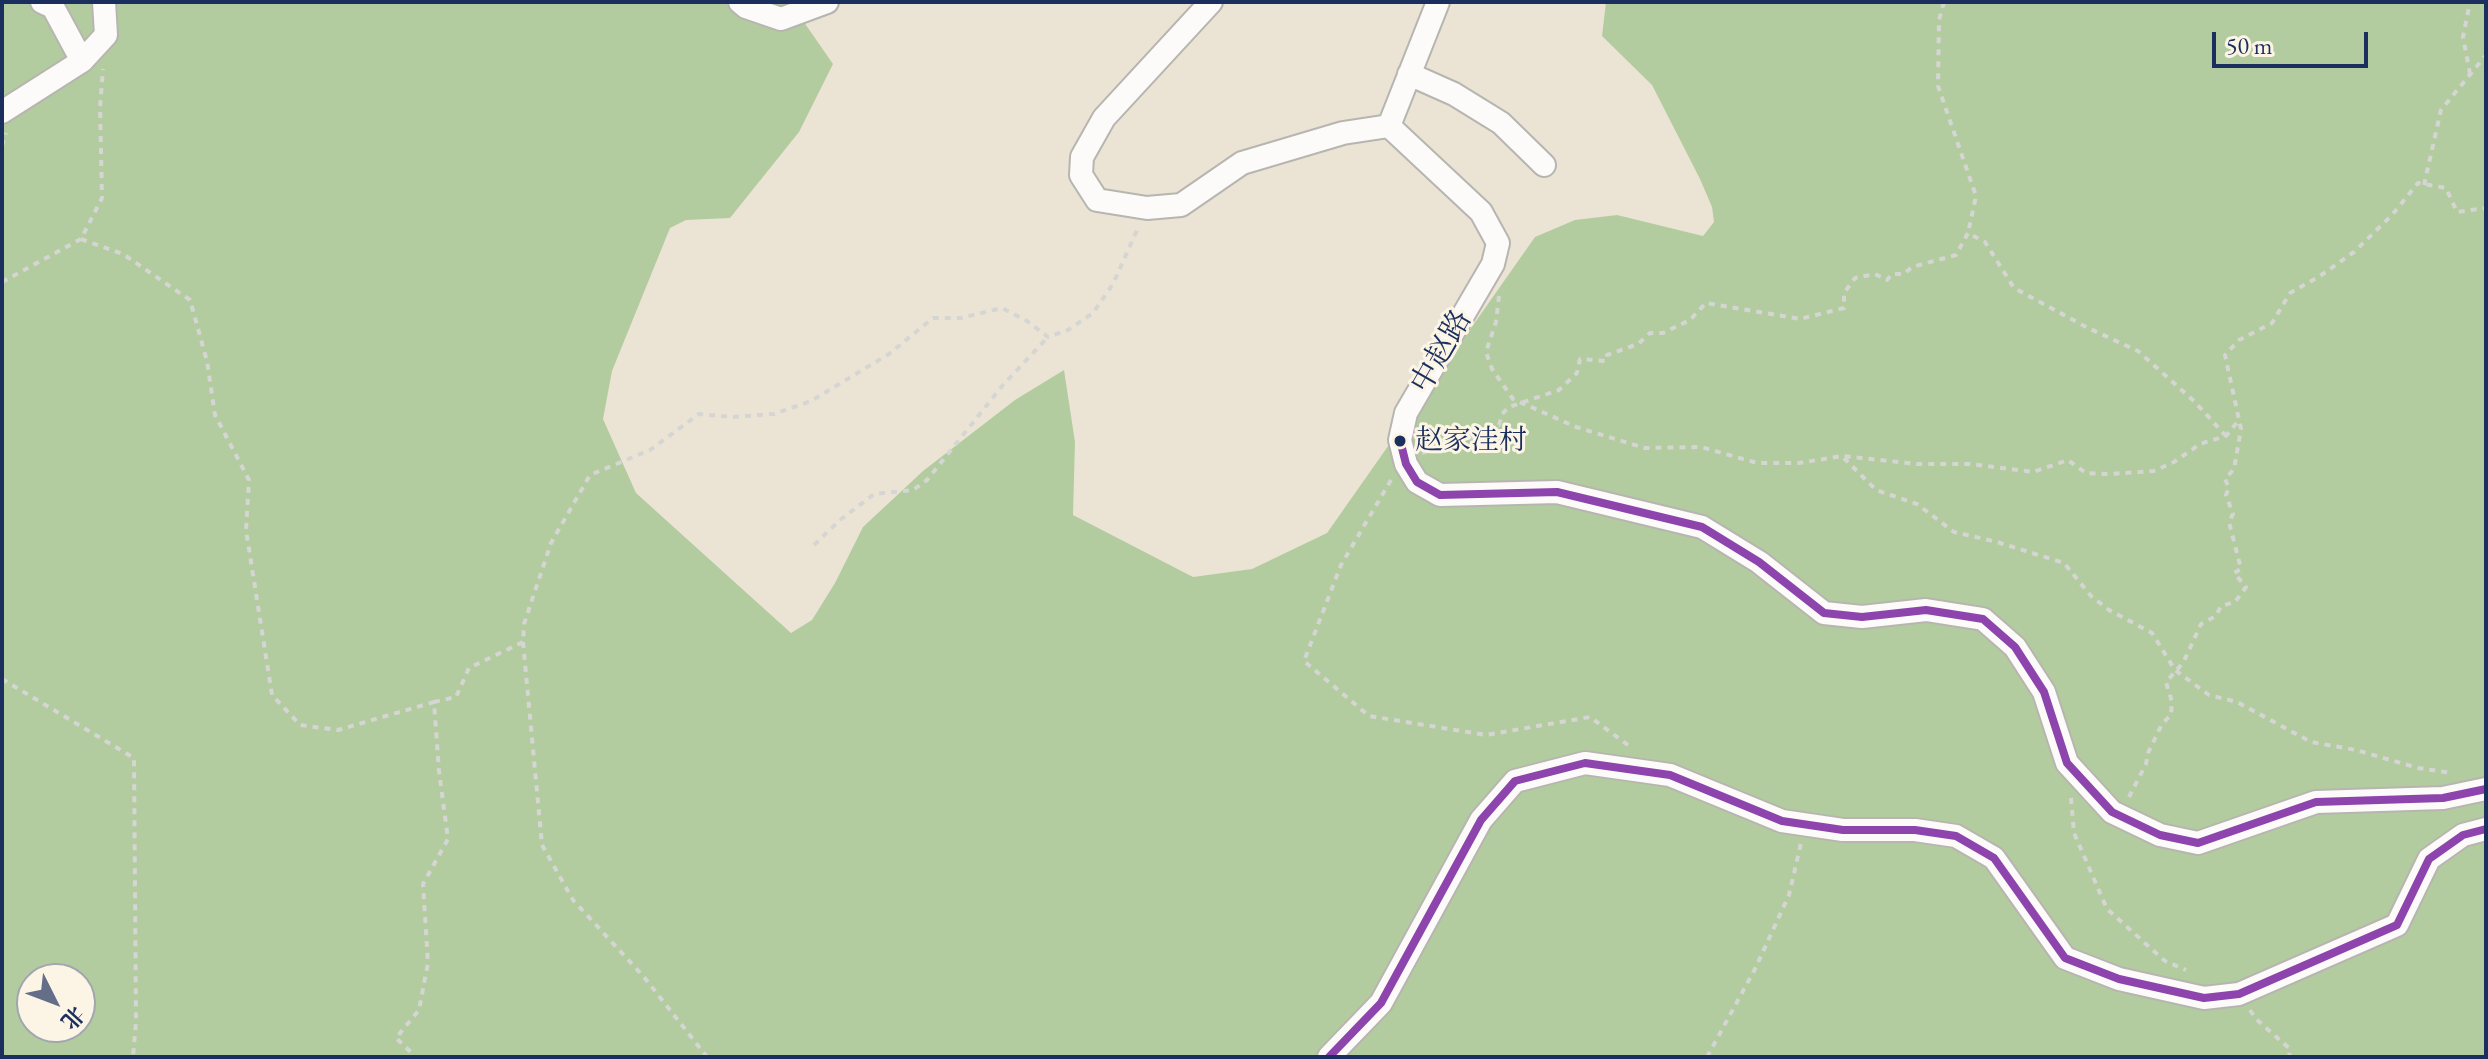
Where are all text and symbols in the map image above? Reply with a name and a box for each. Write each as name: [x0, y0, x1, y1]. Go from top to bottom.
scale bar: [2216, 16, 2372, 66]
text: 50 m: [2226, 30, 2273, 61]
street label: 中赵路: [1404, 304, 1480, 400]
place label: 赵家洼村: [1415, 424, 1527, 458]
marker: 赵家洼村: [1392, 433, 1408, 449]
north arrow: [16, 963, 96, 1043]
text: 北: [55, 1000, 91, 1036]

